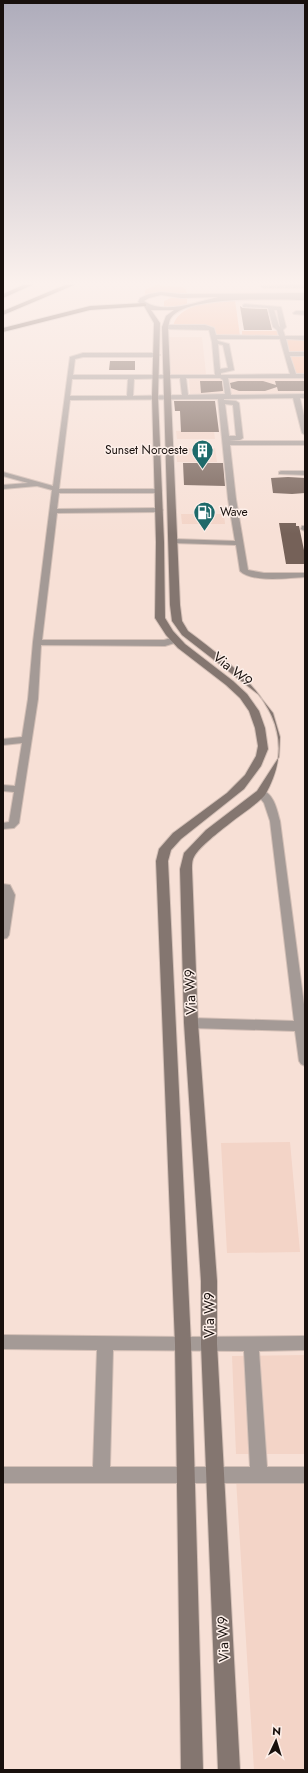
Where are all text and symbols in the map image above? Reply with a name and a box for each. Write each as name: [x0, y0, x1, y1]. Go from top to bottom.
building icon: Sunset Noroeste: [190, 437, 216, 470]
place label: Sunset Noroeste: [105, 441, 188, 459]
fuel station icon: Wave: [191, 499, 217, 532]
place label: Wave: [220, 503, 248, 521]
street label: Via W9: [209, 647, 257, 691]
street label: Via W9: [179, 969, 201, 1015]
street label: Via W9: [199, 1292, 219, 1338]
street label: Via W9: [212, 1616, 234, 1662]
north arrow: [256, 1721, 296, 1761]
text: N: [272, 1723, 282, 1739]

